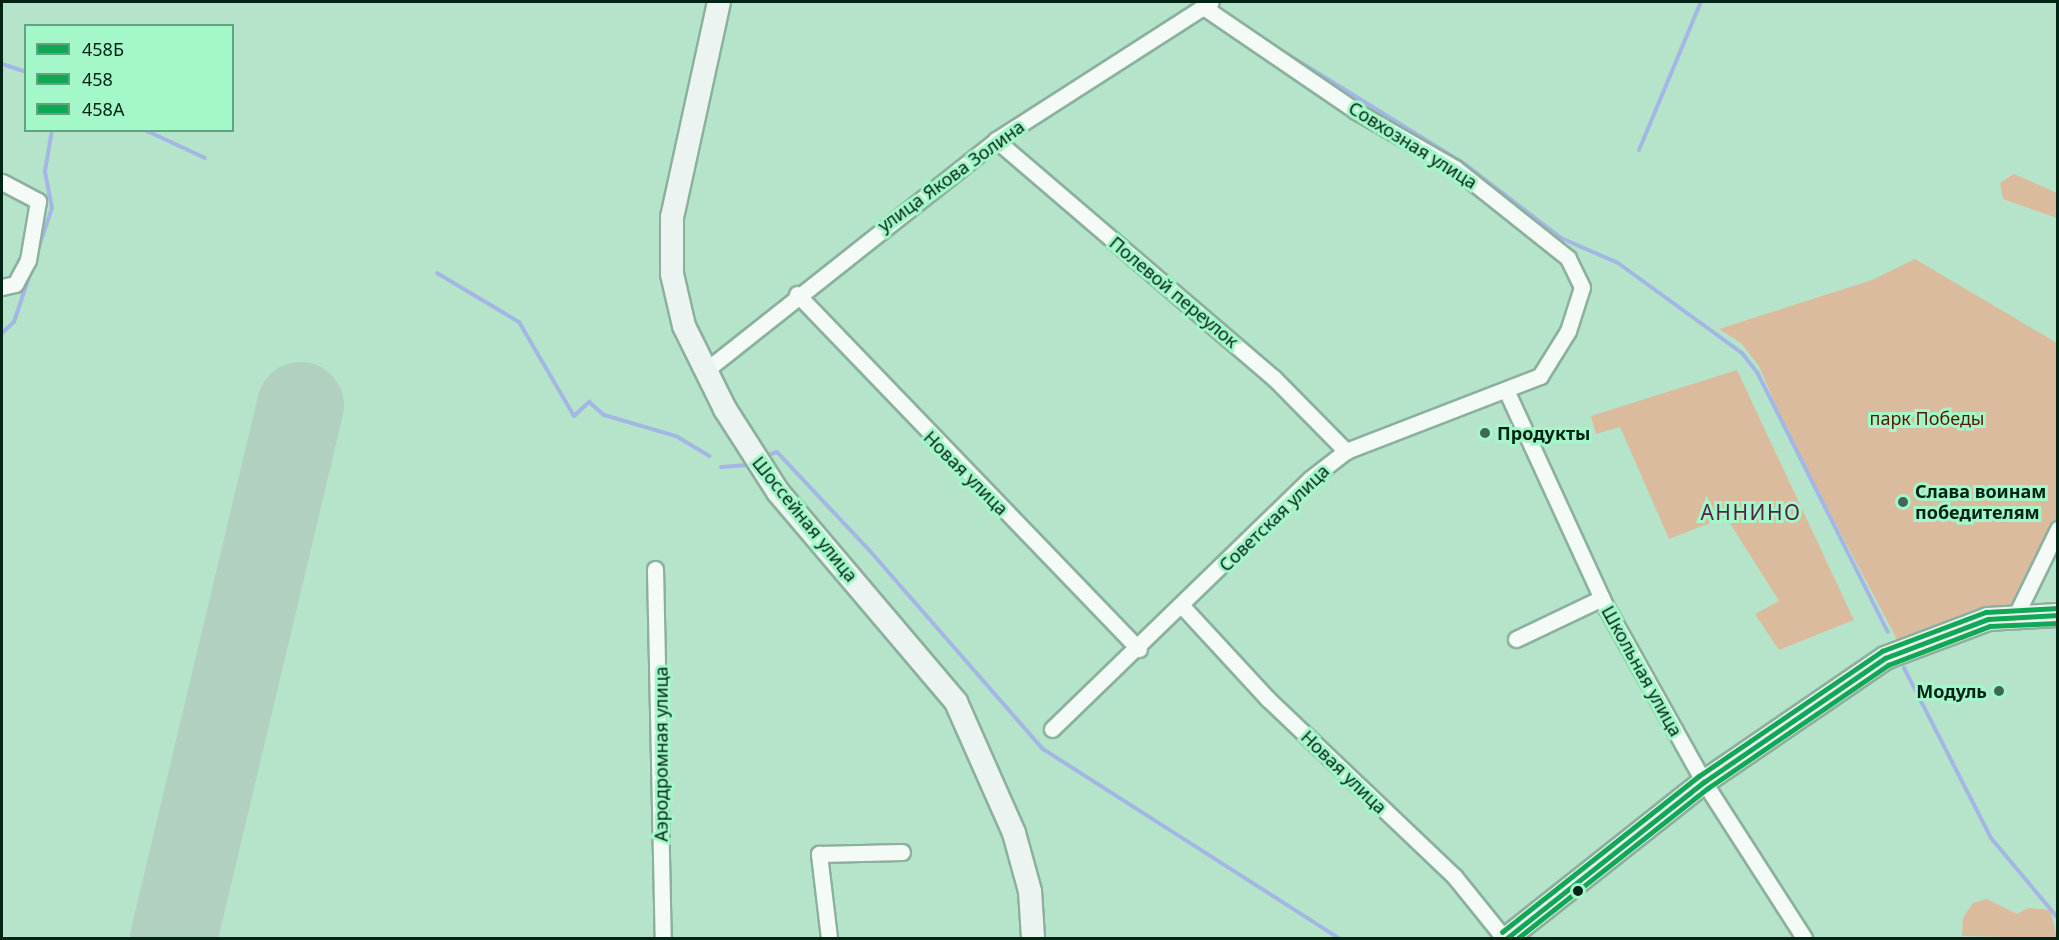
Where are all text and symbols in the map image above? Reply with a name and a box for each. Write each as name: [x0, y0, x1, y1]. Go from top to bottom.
legend: [24, 24, 234, 132]
text: 458Б: [82, 37, 124, 61]
text: 458: [82, 67, 113, 91]
text: 458А: [82, 97, 124, 121]
street label: Совхозная улица: [1345, 97, 1481, 193]
street label: улица Якова Золина: [874, 116, 1028, 236]
street label: Полевой переулок: [1105, 232, 1243, 352]
park label: парк Победы: [1869, 407, 1985, 429]
place label: Продукты: [1497, 422, 1590, 444]
street label: Новая улица: [919, 426, 1013, 520]
marker: Продукты: [1478, 426, 1492, 440]
street label: Шоссейная улица: [748, 452, 862, 586]
street label: Советская улица: [1215, 460, 1333, 576]
place label: Слава воинам победителям: [1915, 481, 2046, 524]
marker: Слава воинам победителям: [1896, 495, 1910, 509]
district label: АННИНО: [1700, 499, 1802, 525]
street label: Школьная улица: [1597, 602, 1687, 740]
street label: Аэродромная улица: [650, 666, 672, 842]
place label: Модуль: [1916, 680, 1987, 702]
marker: Модуль: [1992, 684, 2006, 698]
street label: Новая улица: [1297, 726, 1391, 818]
unlabelled marker: [1572, 885, 1584, 897]

